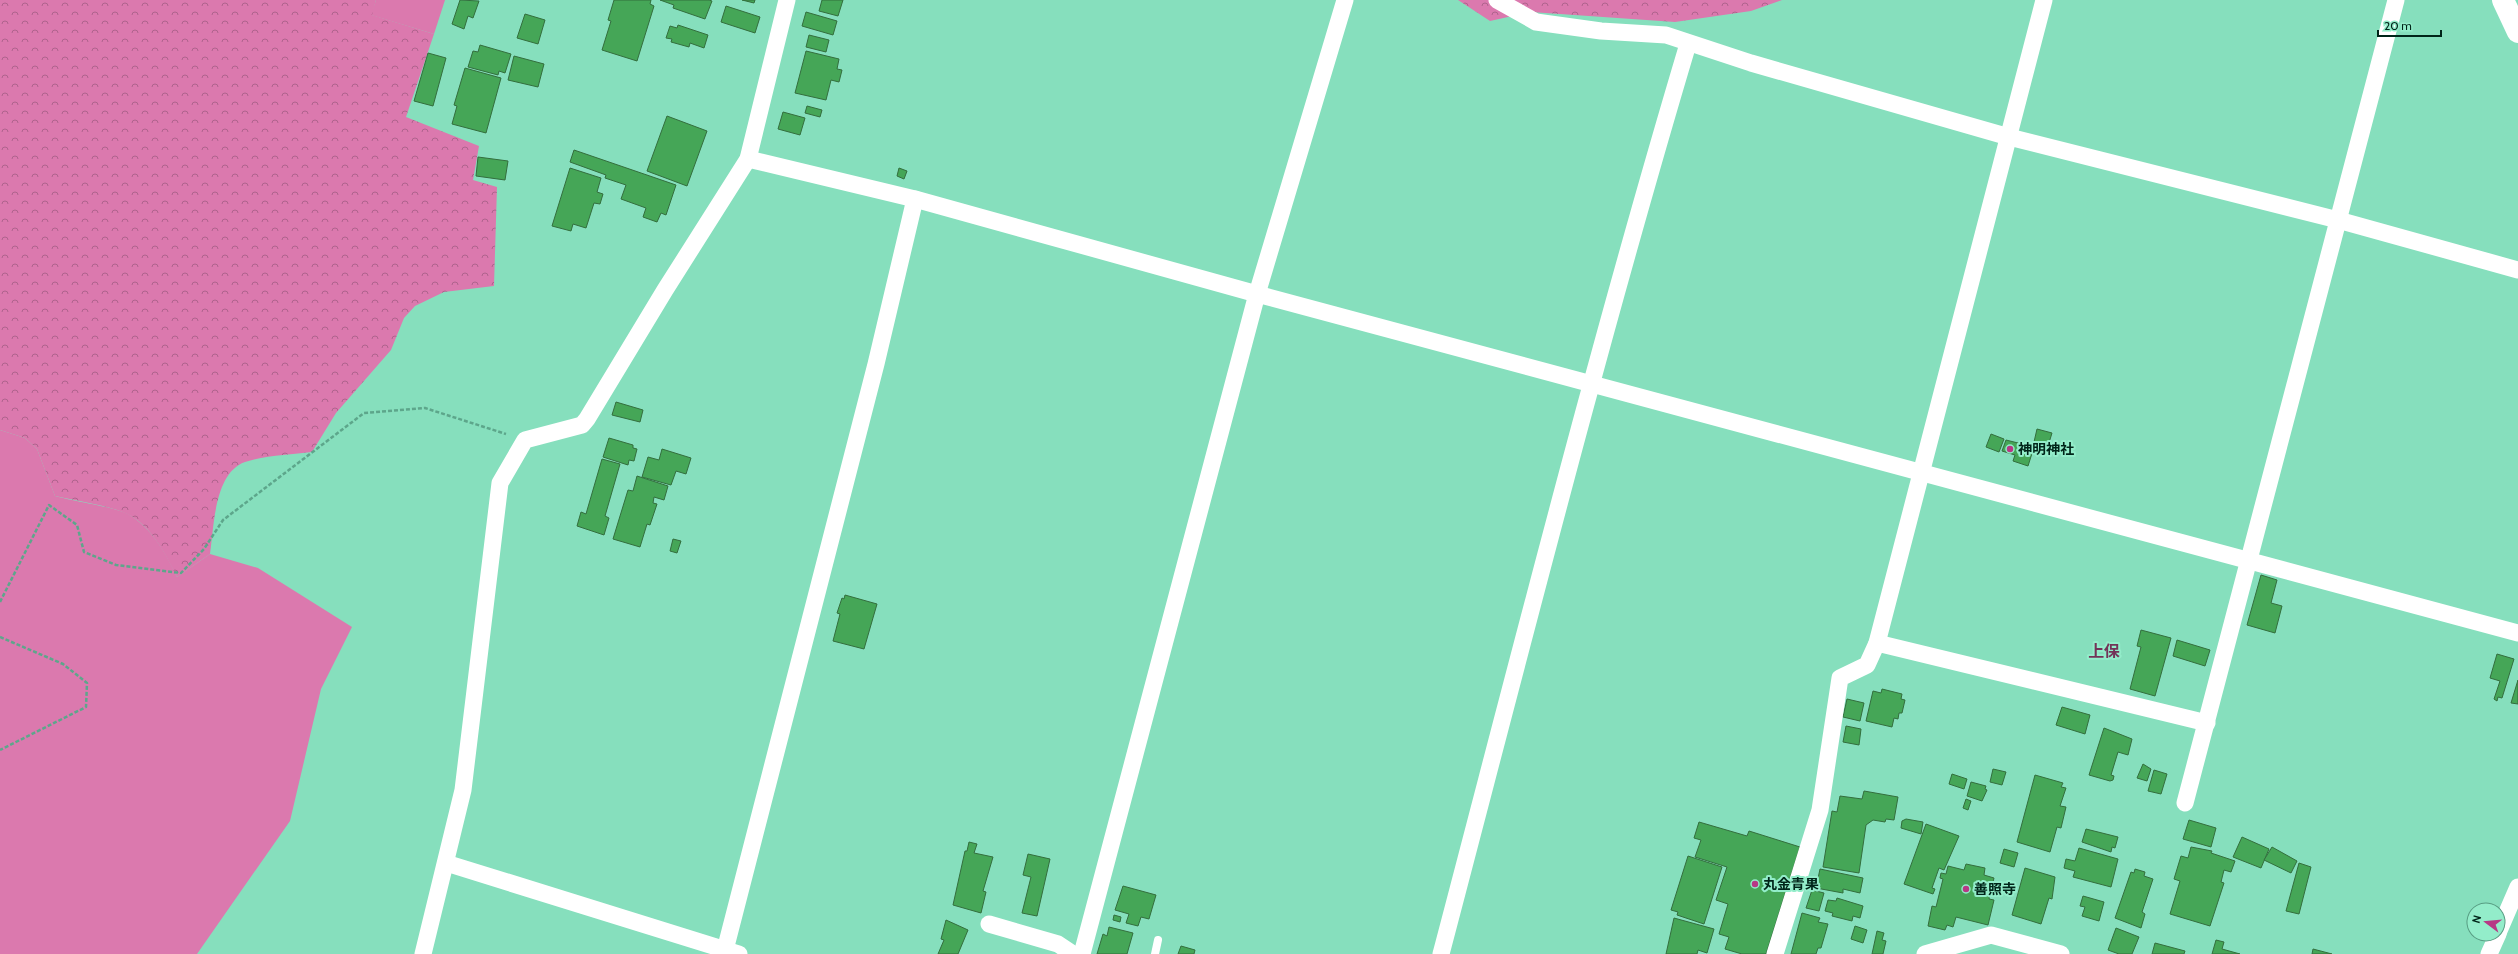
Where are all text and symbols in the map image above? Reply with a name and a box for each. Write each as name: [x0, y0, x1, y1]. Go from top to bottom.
scale bar: [2378, 12, 2441, 38]
text: 20 m: [2384, 18, 2412, 33]
place label: 神明神社: [2018, 440, 2074, 458]
marker: 神明神社: [2005, 444, 2015, 454]
district label: 上保: [2088, 642, 2120, 661]
place label: 丸金青果: [1763, 875, 1819, 893]
marker: 丸金青果: [1750, 879, 1760, 889]
place label: 善照寺: [1974, 880, 2016, 898]
marker: 善照寺: [1961, 884, 1971, 894]
north arrow: [2466, 902, 2506, 942]
text: N: [2469, 914, 2484, 925]

